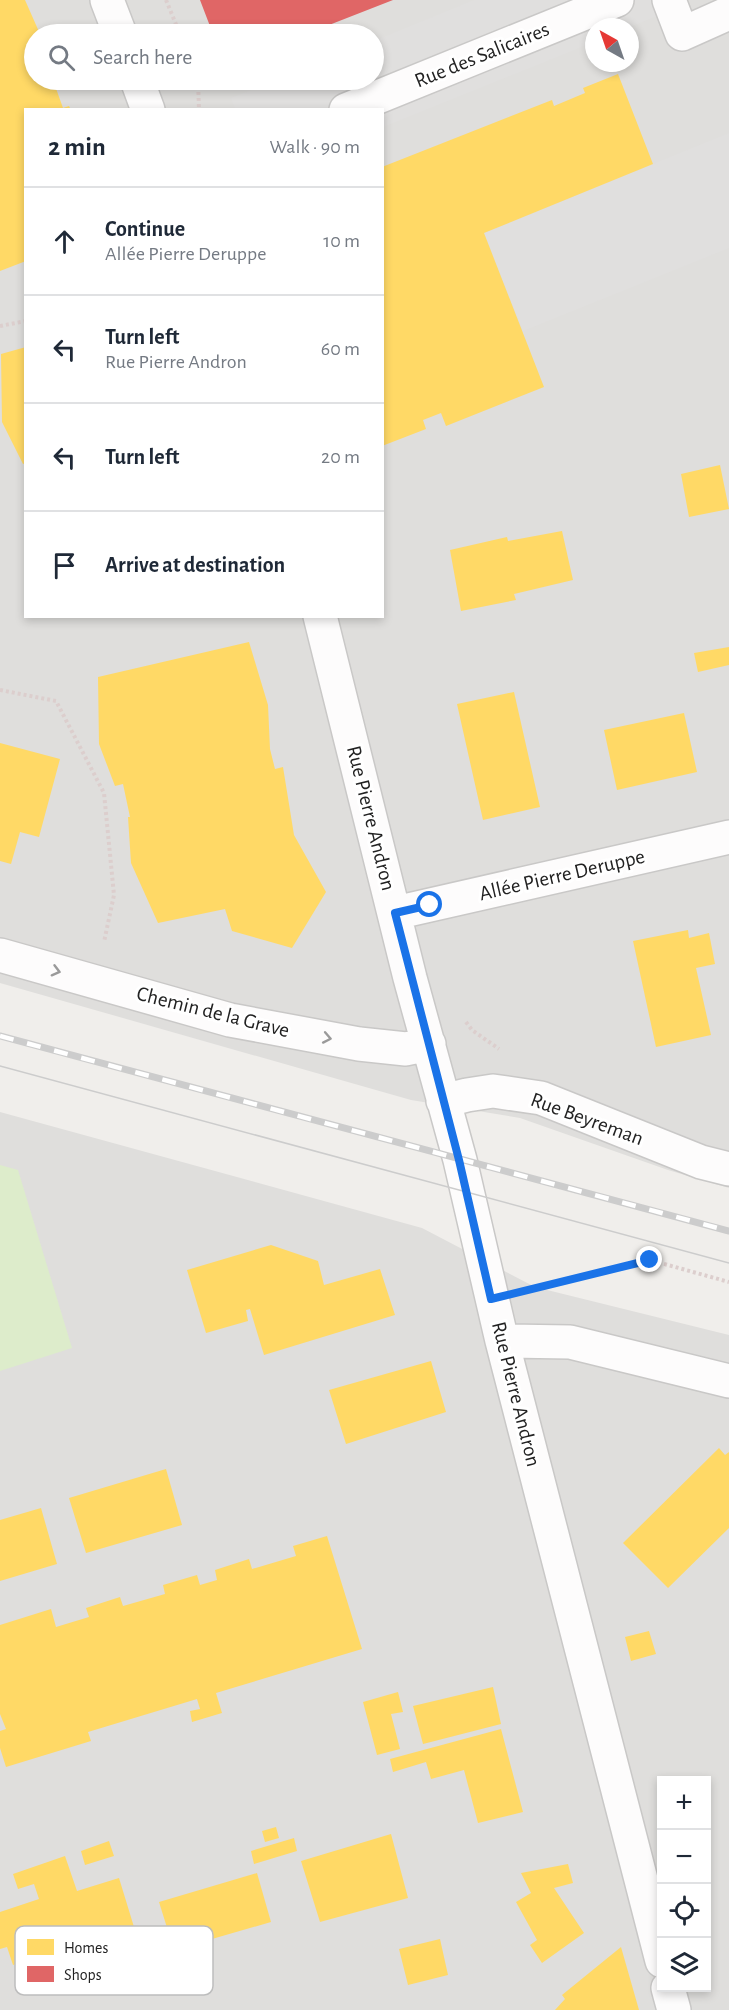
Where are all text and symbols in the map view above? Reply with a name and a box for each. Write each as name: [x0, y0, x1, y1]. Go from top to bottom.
street label: Rue des Salicaires: [412, 18, 552, 92]
north arrow: [585, 18, 639, 72]
search box: [24, 24, 384, 90]
icon: search: [45, 41, 78, 74]
text: Search here: [93, 46, 192, 68]
text: 2 min: [48, 134, 106, 160]
text: Walk · 90 m: [269, 137, 360, 157]
text: Continue: [105, 218, 185, 240]
icon: ahead: [48, 225, 81, 258]
text: 10 m: [323, 231, 360, 251]
text: Allée Pierre Deruppe: [105, 244, 266, 264]
text: Turn left: [105, 326, 179, 348]
icon: left: [48, 333, 81, 366]
text: 60 m: [321, 339, 360, 359]
text: Rue Pierre Andron: [105, 352, 247, 372]
icon: left: [48, 441, 81, 474]
text: Turn left: [105, 446, 179, 468]
text: 20 m: [321, 447, 360, 467]
icon: arrive: [48, 549, 81, 582]
text: Arrive at destination: [105, 554, 285, 576]
street label: Rue Pierre Andron: [343, 743, 399, 893]
street label: Allée Pierre Deruppe: [477, 846, 647, 904]
route start: [416, 891, 442, 917]
one-way arrow: [50, 964, 61, 976]
street label: Chemin de la Grave: [135, 983, 291, 1041]
one-way arrow: [322, 1031, 332, 1044]
street label: Rue Beyreman: [528, 1089, 646, 1149]
route end: [636, 1246, 662, 1272]
street label: Rue Pierre Andron: [488, 1319, 544, 1469]
map controls: [657, 1776, 711, 1992]
button: +: [657, 1776, 711, 1830]
button: −: [657, 1830, 711, 1884]
button: locate: [657, 1884, 711, 1938]
legend: [15, 1926, 213, 1995]
button: layers: [657, 1938, 711, 1992]
text: Homes: [64, 1940, 108, 1956]
text: Shops: [64, 1967, 102, 1983]

